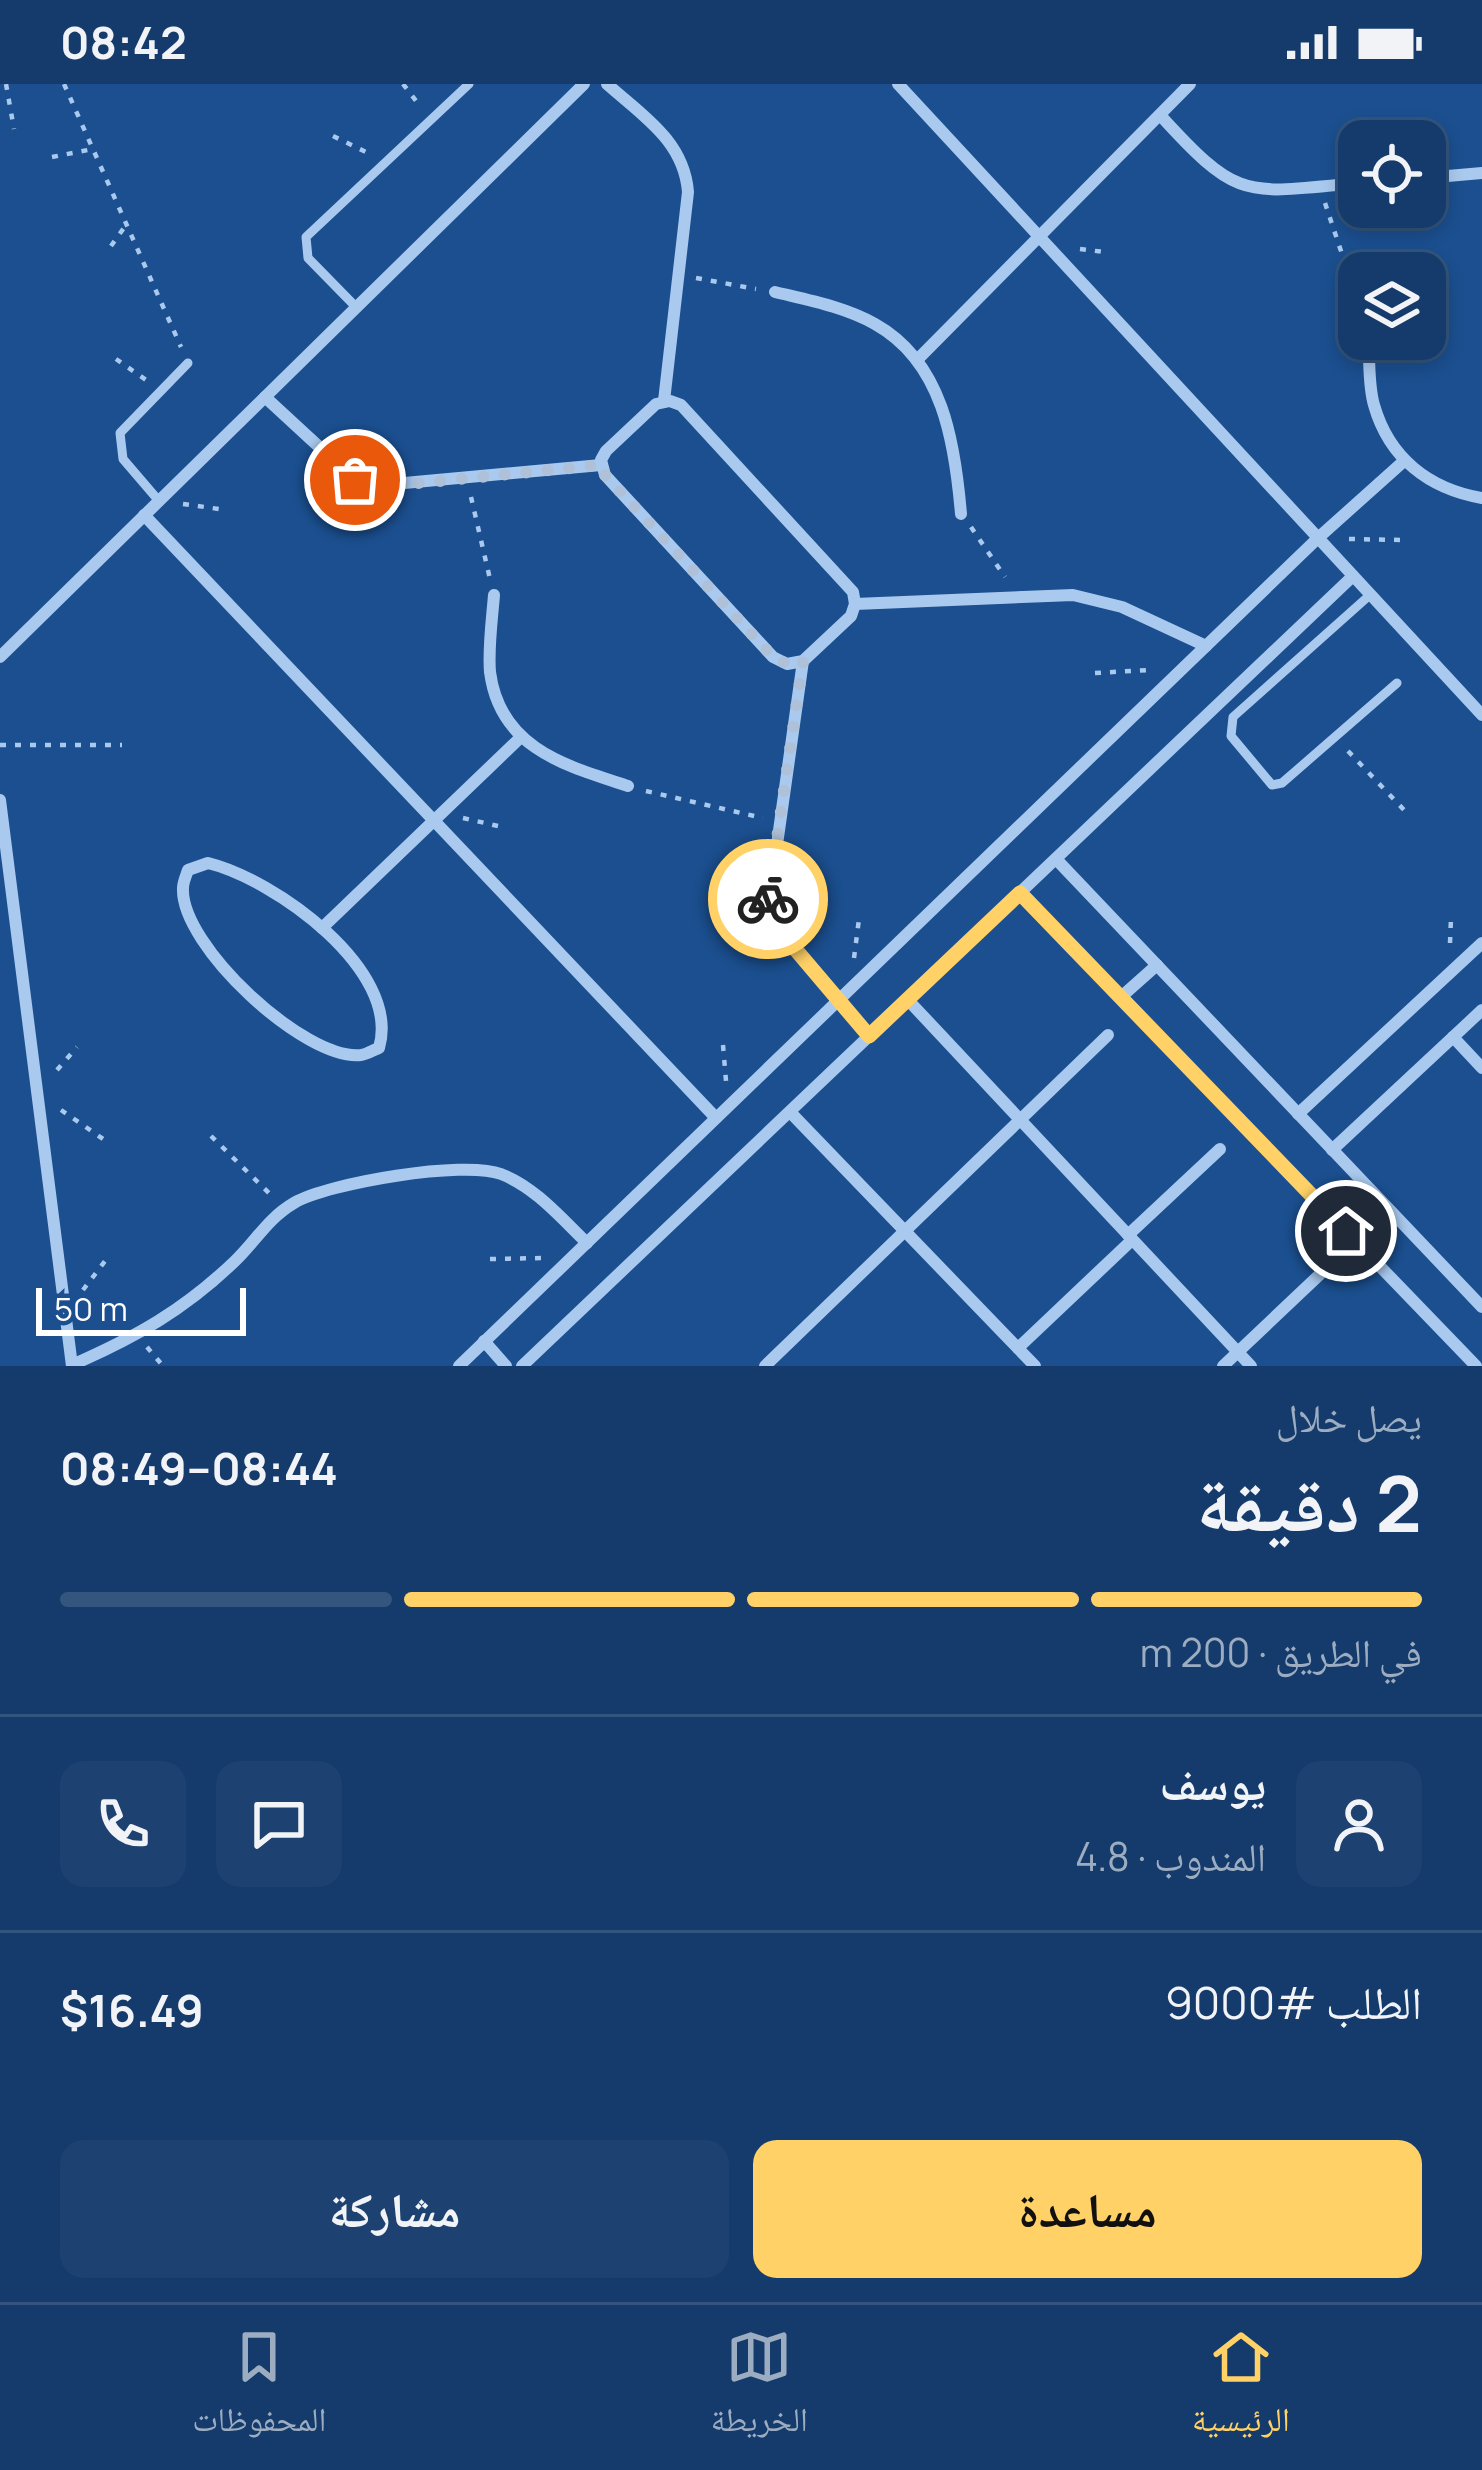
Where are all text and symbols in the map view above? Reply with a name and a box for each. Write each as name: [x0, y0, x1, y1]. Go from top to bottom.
text: 08:42: [60, 11, 187, 73]
map controls: [1338, 120, 1446, 360]
button: locate: [1338, 120, 1446, 228]
button: layers: [1338, 252, 1446, 360]
pin: [304, 429, 406, 531]
icon: bag: [322, 447, 388, 513]
courier: [708, 839, 828, 959]
icon: bike: [735, 866, 801, 932]
pin: [1295, 1180, 1397, 1282]
icon: home: [1313, 1198, 1379, 1264]
scale bar: [36, 1282, 246, 1335]
text: 50 m: [54, 1286, 128, 1331]
text: يصل خلال: [1276, 1390, 1422, 1444]
text: 08:44–08:49: [60, 1437, 338, 1499]
text: 2 دقيقة: [1196, 1449, 1422, 1555]
text: في الطريق · 200 m: [1140, 1625, 1422, 1679]
text: يوسف: [1160, 1752, 1266, 1814]
button: phone: [60, 1761, 186, 1887]
button: chat: [216, 1761, 342, 1887]
button: person: [1296, 1761, 1422, 1887]
text: المندوب · 4.8: [1075, 1829, 1266, 1883]
text: الطلب #9000: [1165, 1971, 1422, 2033]
text: $16.49: [60, 1979, 204, 2041]
button: مشاركة: [60, 2140, 729, 2278]
button: مساعدة: [753, 2140, 1422, 2278]
tab: المحفوظات: [192, 2324, 326, 2452]
tab: الخريطة: [711, 2324, 808, 2452]
tab: الرئيسية: [1192, 2324, 1290, 2452]

